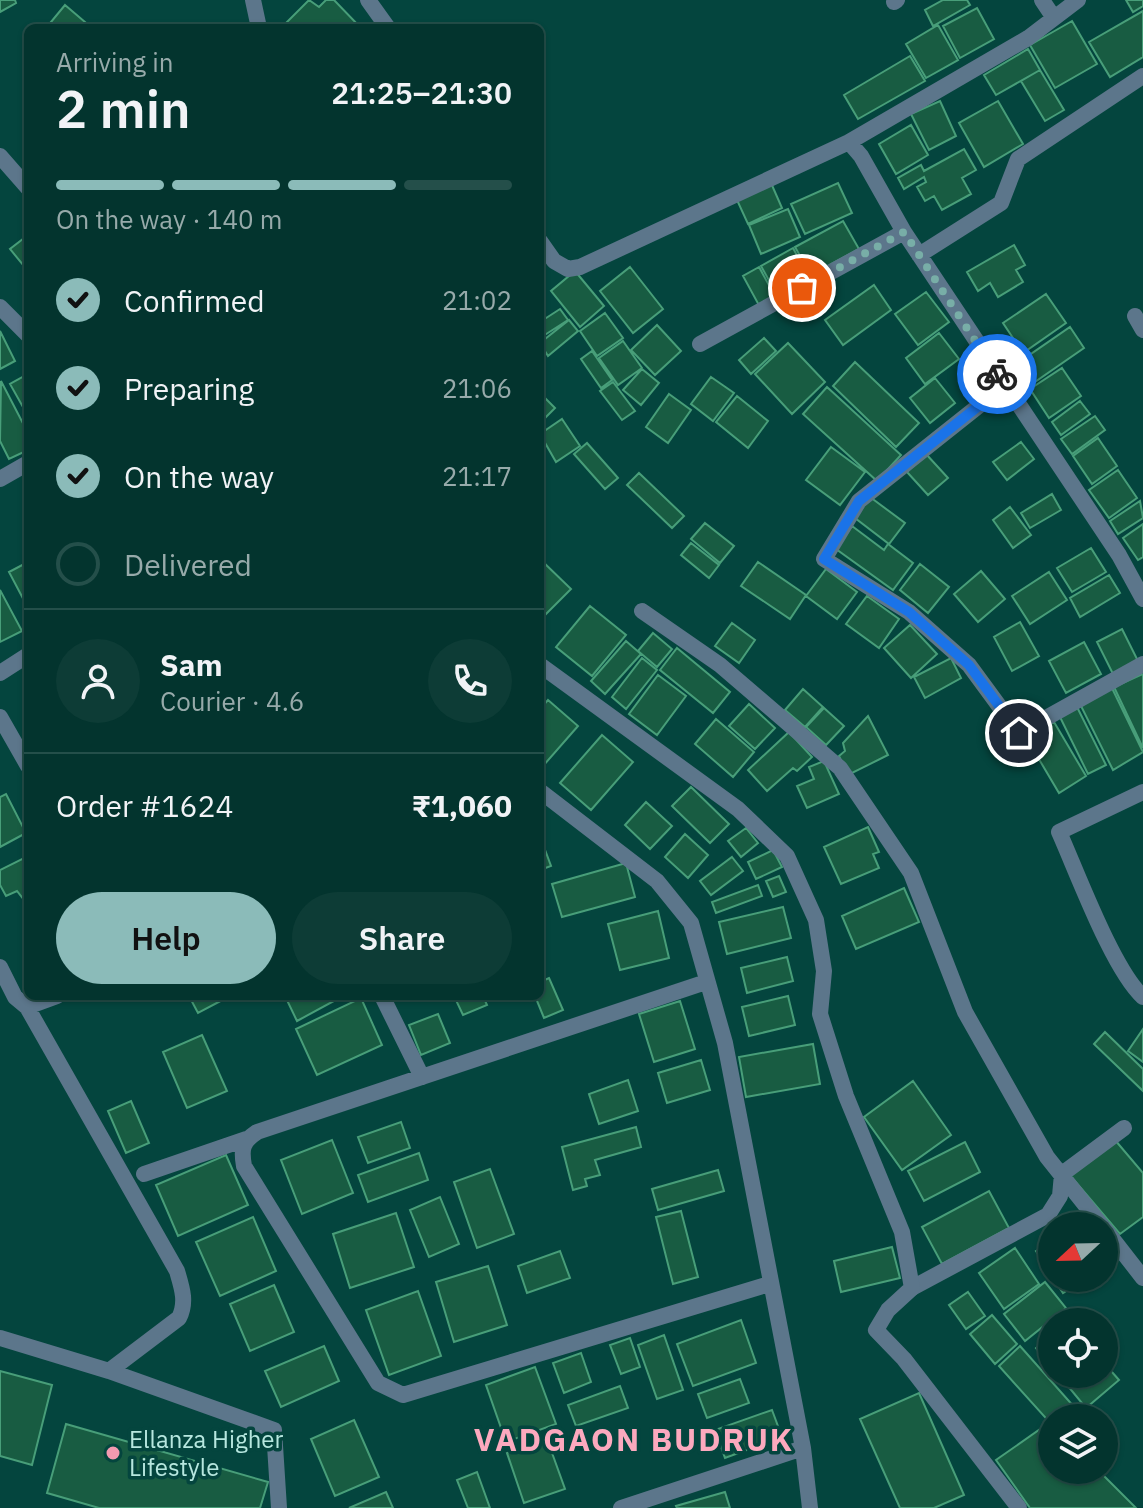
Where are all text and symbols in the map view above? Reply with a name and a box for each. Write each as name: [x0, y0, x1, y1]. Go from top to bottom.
text: Arriving in: [56, 45, 173, 79]
text: 21:25–21:30: [331, 73, 512, 112]
text: 2 min: [56, 75, 191, 142]
text: On the way · 140 m: [56, 202, 282, 236]
pin: [768, 254, 836, 322]
icon: bag: [780, 266, 824, 310]
icon: check: [56, 278, 100, 322]
text: Confirmed: [124, 281, 265, 320]
text: 21:02: [442, 283, 512, 317]
courier: [957, 334, 1037, 414]
icon: bike: [975, 352, 1019, 396]
icon: check: [56, 366, 100, 410]
text: Preparing: [124, 369, 254, 408]
text: 21:06: [442, 371, 512, 405]
icon: check: [56, 454, 100, 498]
text: On the way: [124, 457, 274, 496]
text: 21:17: [442, 459, 512, 493]
text: Delivered: [124, 545, 252, 584]
button: person: [56, 639, 140, 723]
button: phone: [428, 639, 512, 723]
text: Sam: [160, 645, 223, 684]
text: Courier · 4.6: [160, 684, 304, 718]
pin: [985, 699, 1053, 767]
icon: home: [997, 711, 1041, 755]
text: Order #1624: [56, 786, 233, 825]
text: ₹1,060: [412, 786, 512, 825]
button: Help: [56, 892, 276, 984]
button: Share: [292, 892, 512, 984]
north arrow: [1038, 1212, 1118, 1292]
map controls: [1038, 1212, 1118, 1484]
button: locate: [1038, 1308, 1118, 1388]
button: layers: [1038, 1404, 1118, 1484]
district label: VADGAON BUDRUK: [474, 1418, 794, 1460]
place label: Ellanza Higher Lifestyle: [129, 1423, 283, 1483]
marker: Ellanza Higher Lifestyle: [104, 1444, 122, 1462]

